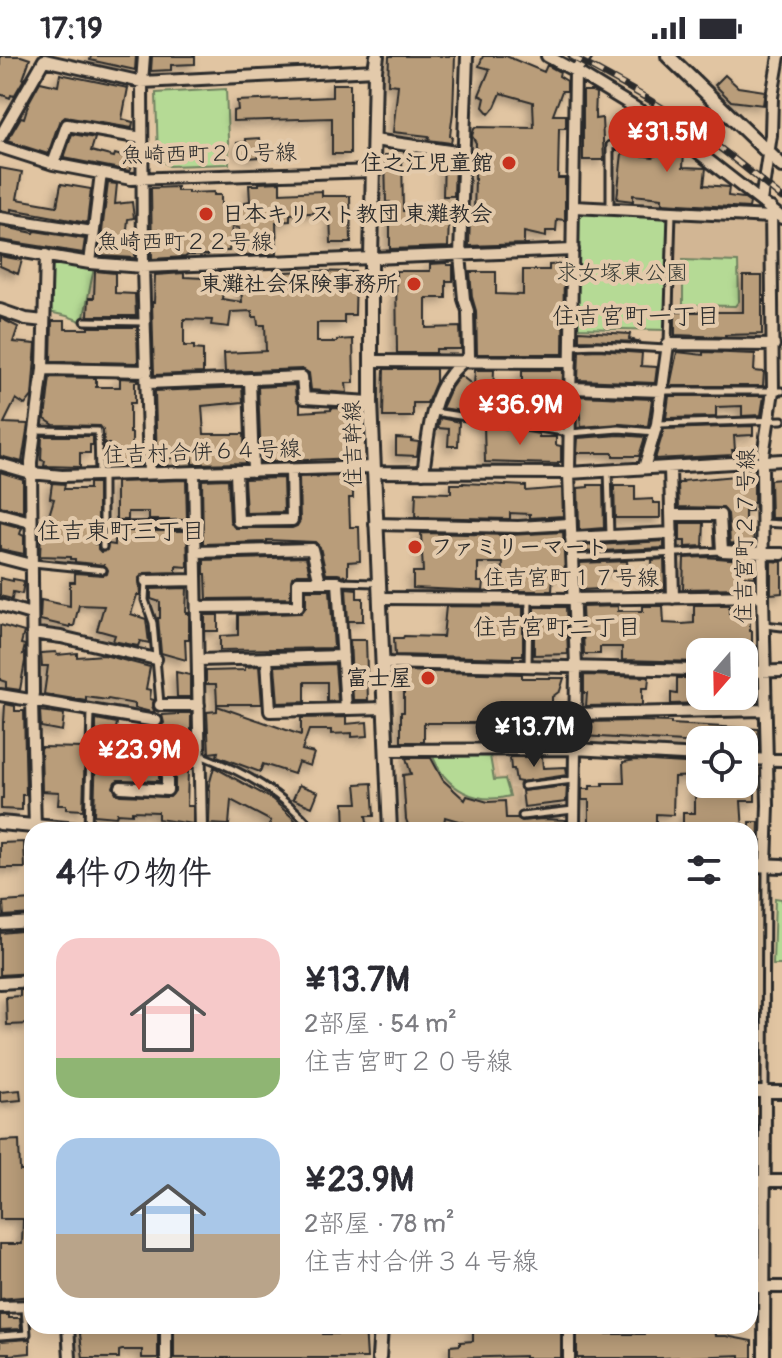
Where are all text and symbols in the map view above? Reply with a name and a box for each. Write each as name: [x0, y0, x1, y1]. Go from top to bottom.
text: 17:19: [40, 10, 103, 47]
pin: ¥31.5M: [602, 106, 732, 174]
text: ¥31.5M: [626, 116, 708, 148]
street label: 魚崎西町２０号線: [121, 138, 297, 170]
place label: 住之江児童館: [361, 149, 493, 177]
marker: 住之江児童館: [500, 154, 518, 172]
place label: 日本キリスト教団 東灘教会: [222, 200, 493, 228]
marker: 日本キリスト教団 東灘教会: [197, 205, 215, 223]
street label: 魚崎西町２２号線: [97, 228, 273, 256]
park label: 求女塚東公園: [556, 259, 688, 287]
place label: 東灘社会保険事務所: [200, 270, 398, 298]
marker: 東灘社会保険事務所: [405, 275, 423, 293]
district label: 住吉宮町一丁目: [552, 302, 720, 331]
pin: ¥36.9M: [455, 379, 585, 447]
text: ¥36.9M: [477, 389, 563, 421]
street label: 住吉幹線: [338, 400, 368, 488]
street label: 住吉村合併６４号線: [103, 435, 301, 469]
street label: 住吉宮町２７号線: [729, 448, 761, 624]
district label: 住吉東町三丁目: [37, 517, 205, 546]
place label: ファミリーマート: [431, 533, 608, 561]
marker: ファミリーマート: [406, 538, 424, 556]
street label: 住吉宮町１７号線: [483, 564, 659, 592]
district label: 住吉宮町二丁目: [473, 613, 641, 642]
north arrow: [686, 638, 758, 710]
map controls: [686, 638, 758, 798]
place label: 富士屋: [346, 664, 412, 692]
marker: 富士屋: [419, 669, 437, 687]
pin: ¥13.7M: [469, 701, 599, 769]
text: ¥13.7M: [494, 711, 574, 743]
pin: ¥23.9M: [74, 724, 204, 792]
button: locate: [686, 726, 758, 798]
text: ¥23.9M: [97, 734, 181, 766]
icon: filters: [682, 848, 726, 892]
text: 4件の物件: [56, 852, 212, 895]
text: ¥13.7M: [304, 959, 410, 1002]
icon: home: [120, 970, 216, 1066]
text: 2部屋 · 54 m²: [304, 1008, 457, 1040]
text: 住吉宮町２０号線: [304, 1046, 512, 1078]
text: ¥23.9M: [304, 1159, 414, 1202]
icon: home: [120, 1170, 216, 1266]
text: 2部屋 · 78 m²: [304, 1208, 455, 1240]
text: 住吉村合併３４号線: [304, 1246, 538, 1278]

